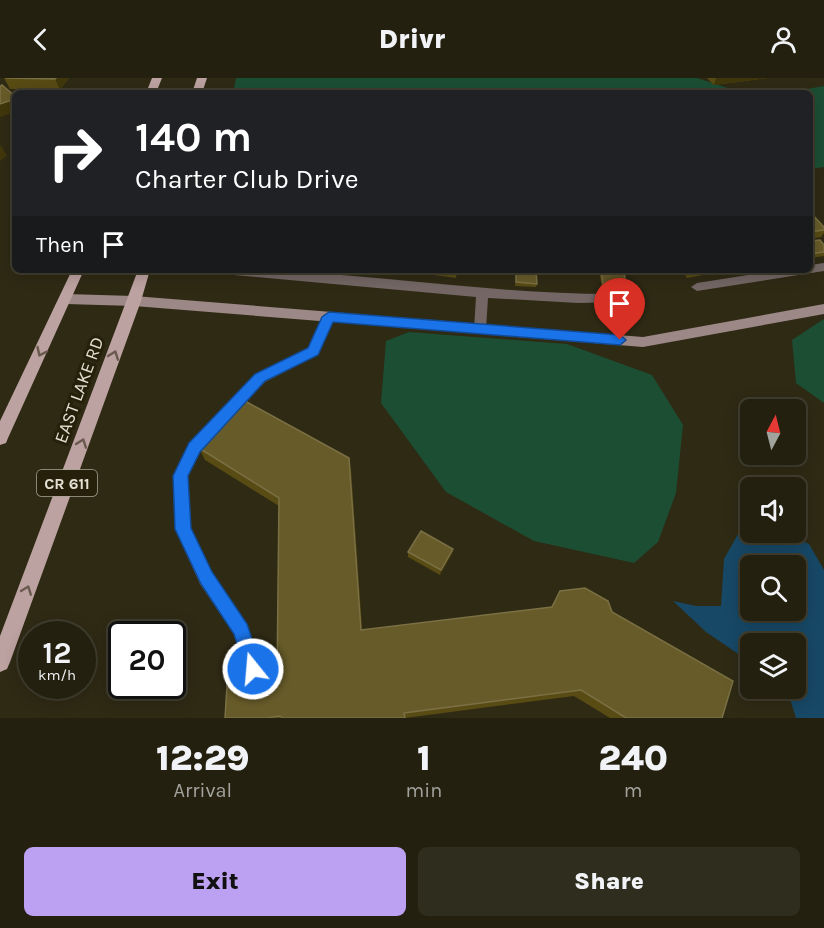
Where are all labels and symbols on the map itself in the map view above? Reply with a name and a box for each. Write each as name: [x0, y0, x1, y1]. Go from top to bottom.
pin: [594, 278, 645, 340]
street label: EAST LAKE RD: [50, 334, 108, 446]
one-way arrow: [36, 345, 48, 356]
one-way arrow: [107, 351, 119, 362]
north arrow: [740, 399, 806, 465]
one-way arrow: [74, 438, 87, 449]
road number: CR 611: [37, 470, 97, 496]
one-way arrow: [20, 585, 32, 596]
speed limit sign: 20: [108, 621, 186, 699]
position arrow: [221, 637, 285, 701]

